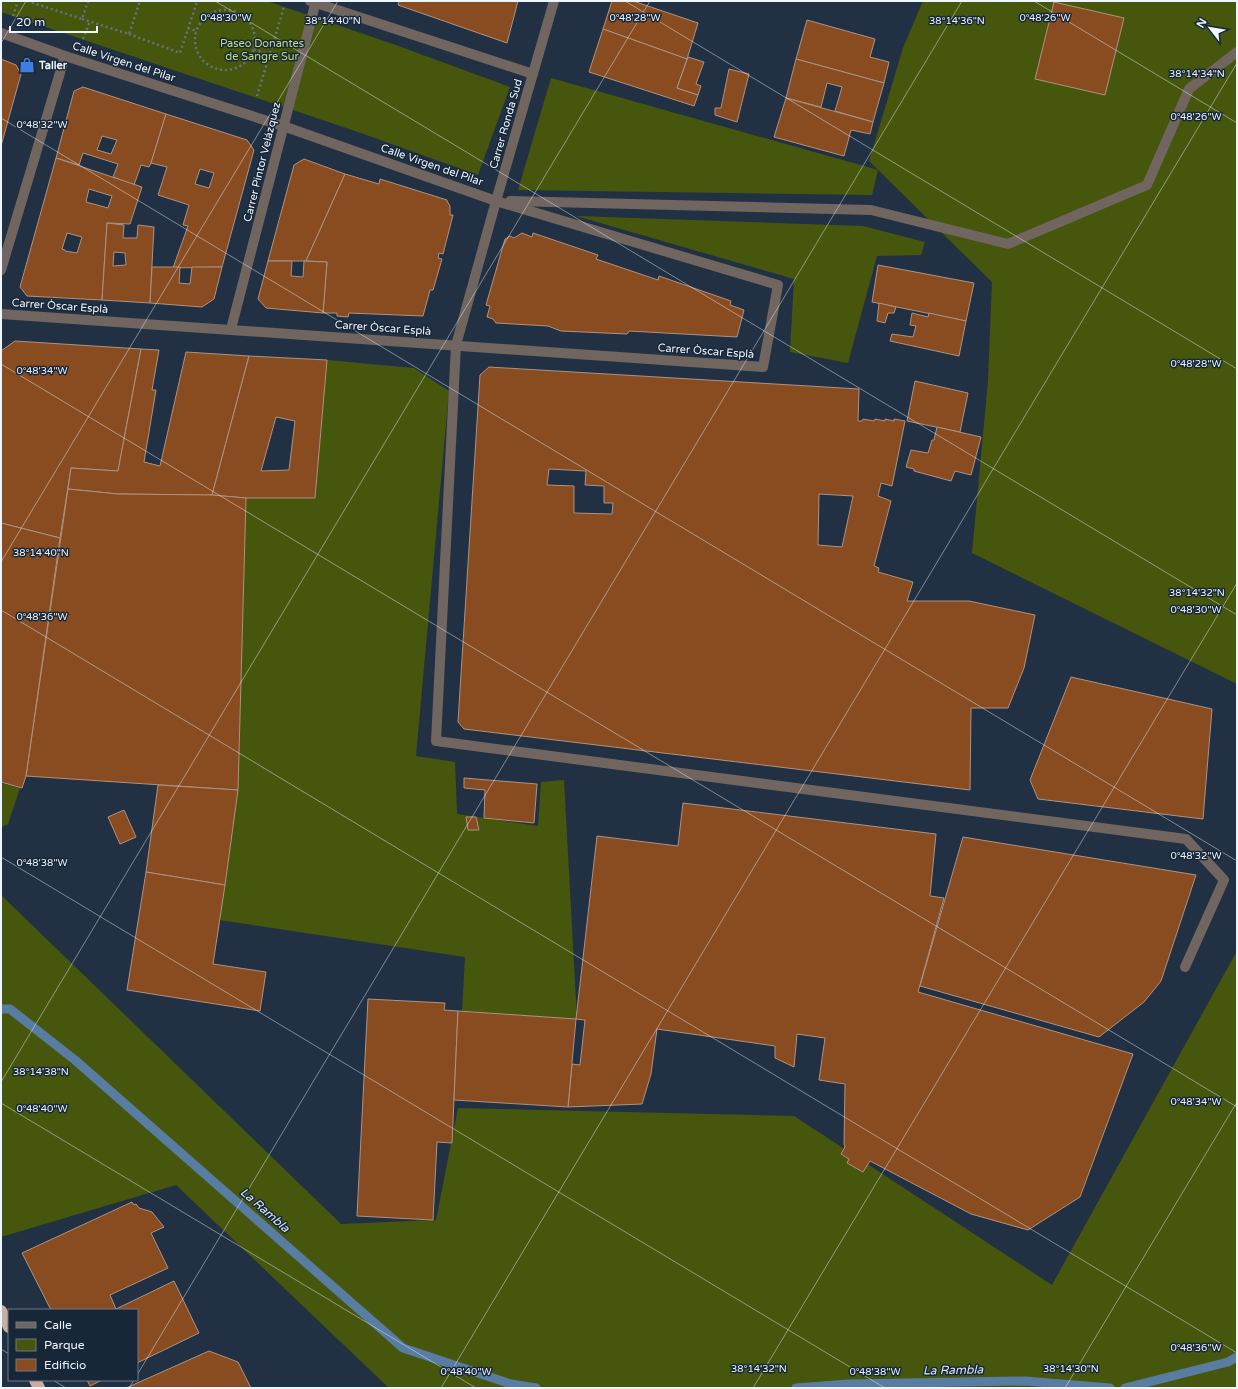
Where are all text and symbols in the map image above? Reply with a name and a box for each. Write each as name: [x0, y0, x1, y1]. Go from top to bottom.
scale bar: [10, 8, 97, 34]
north arrow: [1190, 8, 1230, 48]
text: 0°48'30"W: [200, 12, 252, 24]
text: 0°48'28"W: [609, 12, 661, 24]
text: 0°48'26"W: [1019, 12, 1071, 24]
text: 20 m: [16, 15, 45, 29]
text: 38°14'40"N: [305, 15, 361, 27]
text: 38°14'36"N: [929, 15, 985, 27]
text: N: [1194, 16, 1210, 30]
park label: Paseo Donantes de Sangre Sur: [220, 37, 304, 63]
street label: Calle Virgen del Pilar: [71, 39, 178, 85]
shop icon: Taller: [18, 56, 36, 74]
place label: Taller: [38, 59, 68, 72]
text: 38°14'34"N: [1169, 68, 1225, 80]
street label: Carrer Ronda Sud: [487, 77, 525, 170]
street label: Carrer Pintor Velázquez: [241, 100, 283, 223]
text: 0°48'26"W: [1170, 111, 1222, 123]
text: 0°48'32"W: [16, 119, 68, 131]
street label: Calle Virgen del Pilar: [379, 141, 486, 189]
street label: Carrer Òscar Esplà: [11, 295, 109, 316]
street label: Carrer Òscar Esplà: [334, 317, 432, 338]
street label: Carrer Òscar Esplà: [657, 340, 755, 361]
text: 0°48'28"W: [1170, 358, 1222, 370]
text: 0°48'34"W: [16, 365, 68, 377]
text: 38°14'40"N: [13, 547, 69, 559]
text: 38°14'32"N: [1169, 587, 1225, 599]
text: 0°48'30"W: [1170, 604, 1222, 616]
text: 0°48'36"W: [16, 611, 68, 623]
text: 0°48'32"W: [1170, 850, 1222, 862]
text: 0°48'38"W: [16, 857, 68, 869]
text: 38°14'38"N: [13, 1066, 69, 1078]
text: 0°48'34"W: [1170, 1096, 1222, 1108]
text: 0°48'40"W: [16, 1103, 68, 1115]
water label: La Rambla: [238, 1185, 293, 1235]
legend: [8, 1309, 138, 1381]
text: Calle: [44, 1318, 72, 1332]
text: Parque: [44, 1338, 85, 1352]
text: 0°48'36"W: [1170, 1342, 1222, 1354]
text: Edificio: [44, 1358, 86, 1372]
water label: La Rambla: [923, 1362, 984, 1378]
text: 38°14'32"N: [731, 1363, 787, 1375]
text: 38°14'30"N: [1043, 1363, 1099, 1375]
text: 0°48'40"W: [440, 1366, 492, 1378]
text: 0°48'38"W: [849, 1366, 901, 1378]

